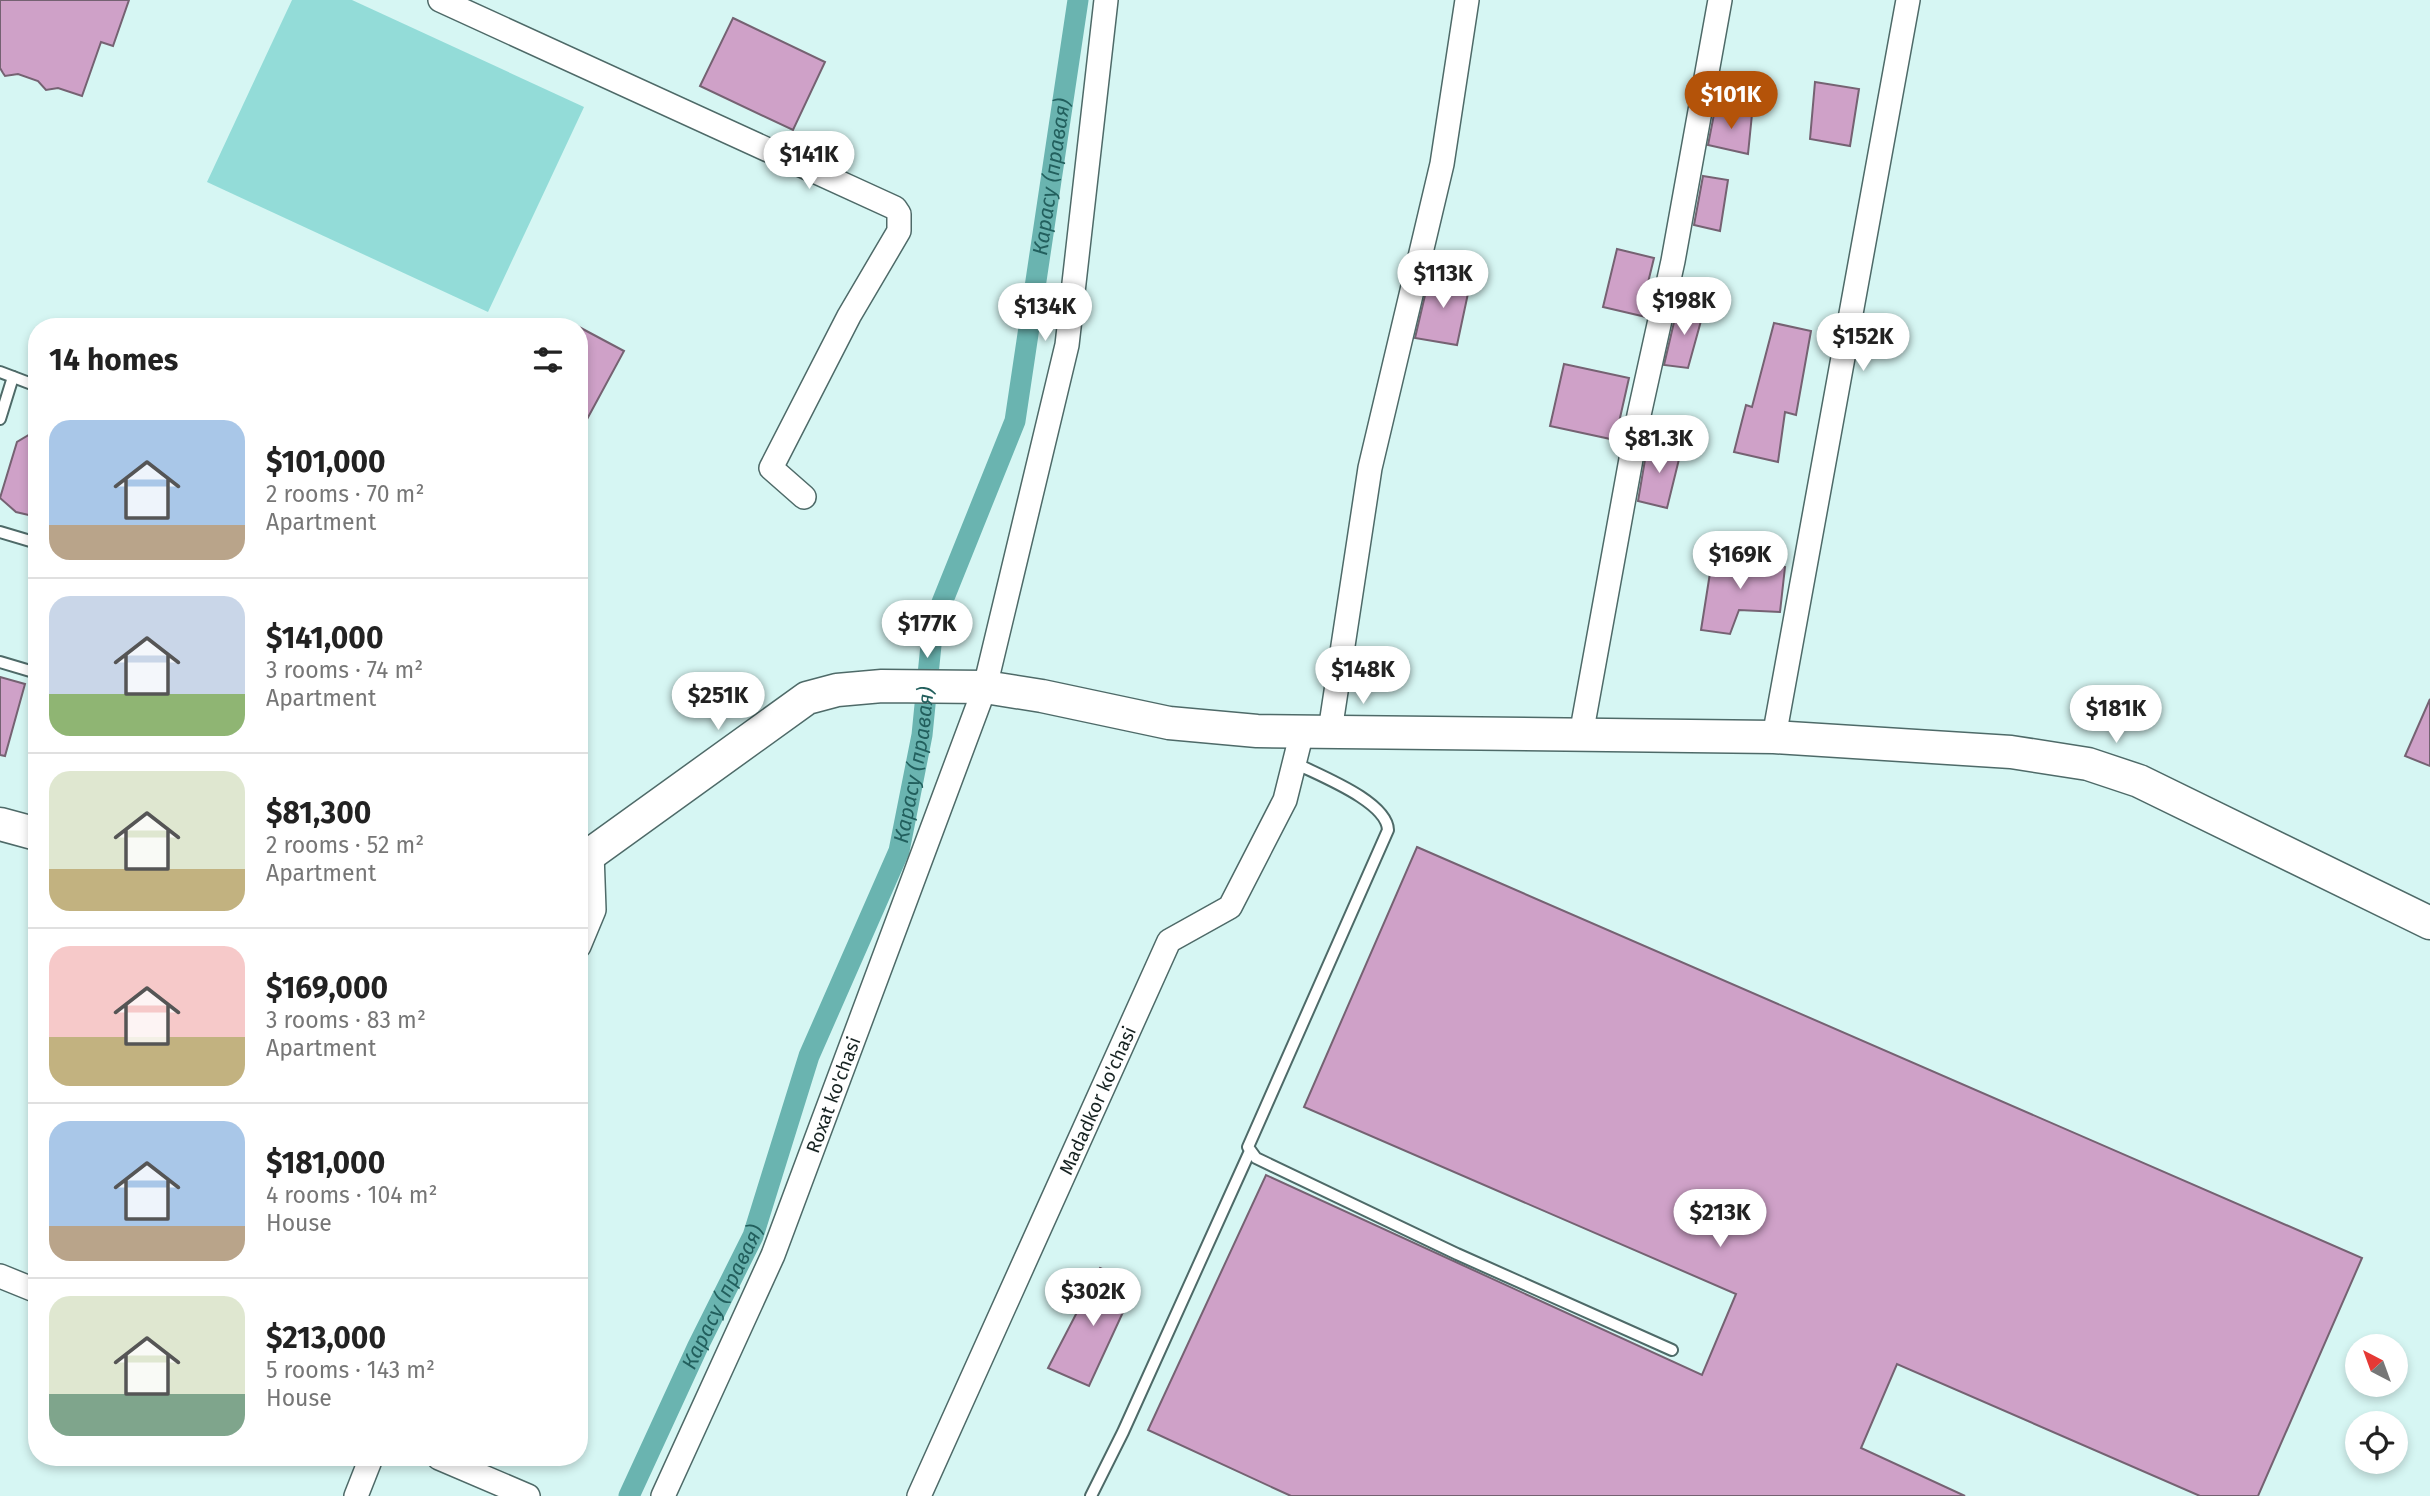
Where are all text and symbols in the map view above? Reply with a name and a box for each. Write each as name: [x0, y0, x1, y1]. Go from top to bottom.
pin: $101K: [1682, 72, 1780, 131]
text: $101K: [1701, 80, 1761, 108]
water label: Карасу (правая): [1027, 96, 1076, 257]
pin: $141K: [760, 132, 858, 191]
text: $141K: [779, 140, 839, 168]
pin: $113K: [1394, 250, 1492, 310]
text: $113K: [1413, 259, 1473, 287]
pin: $198K: [1635, 278, 1733, 337]
pin: $134K: [996, 284, 1094, 343]
text: $198K: [1652, 286, 1716, 314]
text: $134K: [1014, 292, 1076, 320]
pin: $152K: [1814, 314, 1912, 373]
text: $152K: [1833, 322, 1893, 350]
icon: filters: [529, 341, 567, 379]
text: 14 homes: [49, 342, 178, 378]
pin: $81.3K: [1602, 416, 1716, 475]
text: $81.3K: [1625, 424, 1693, 452]
text: $101,000: [266, 444, 386, 480]
icon: home: [105, 448, 189, 532]
text: 2 rooms · 70 m²: [266, 480, 424, 508]
text: Apartment: [266, 508, 376, 536]
pin: $169K: [1691, 532, 1789, 591]
text: $169K: [1709, 540, 1771, 568]
pin: $177K: [878, 600, 976, 660]
text: $177K: [898, 609, 956, 637]
text: $141,000: [266, 620, 383, 656]
icon: home: [105, 624, 189, 708]
pin: $148K: [1314, 646, 1412, 706]
text: $148K: [1331, 655, 1395, 683]
text: 3 rooms · 74 m²: [266, 656, 423, 684]
pin: $251K: [669, 672, 767, 732]
text: $251K: [688, 681, 748, 709]
text: Apartment: [266, 684, 376, 712]
water label: Карасу (правая): [888, 685, 940, 845]
pin: $181K: [2067, 686, 2165, 745]
text: $181K: [2086, 694, 2146, 722]
text: $81,300: [266, 795, 371, 831]
icon: home: [105, 799, 189, 883]
text: 2 rooms · 52 m²: [266, 831, 424, 859]
text: Apartment: [266, 859, 376, 887]
text: $169,000: [266, 970, 388, 1006]
icon: home: [105, 974, 189, 1058]
text: 3 rooms · 83 m²: [266, 1006, 426, 1034]
street label: Madadkor ko'chasi: [1054, 1022, 1141, 1178]
street label: Roxat ko'chasi: [801, 1033, 865, 1156]
text: Apartment: [266, 1034, 376, 1062]
text: $181,000: [266, 1145, 385, 1181]
icon: home: [105, 1149, 189, 1233]
text: 4 rooms · 104 m²: [266, 1181, 437, 1209]
pin: $213K: [1671, 1190, 1769, 1249]
text: $213K: [1690, 1198, 1750, 1226]
text: House: [266, 1209, 332, 1237]
water label: Карасу (правая): [676, 1221, 769, 1373]
pin: $302K: [1044, 1268, 1142, 1328]
text: $302K: [1061, 1277, 1125, 1305]
text: $213,000: [266, 1320, 386, 1356]
icon: home: [105, 1324, 189, 1408]
north arrow: [2345, 1334, 2408, 1396]
map controls: [2345, 1334, 2408, 1474]
text: 5 rooms · 143 m²: [266, 1356, 435, 1384]
text: House: [266, 1384, 332, 1412]
button: locate: [2345, 1411, 2408, 1474]

